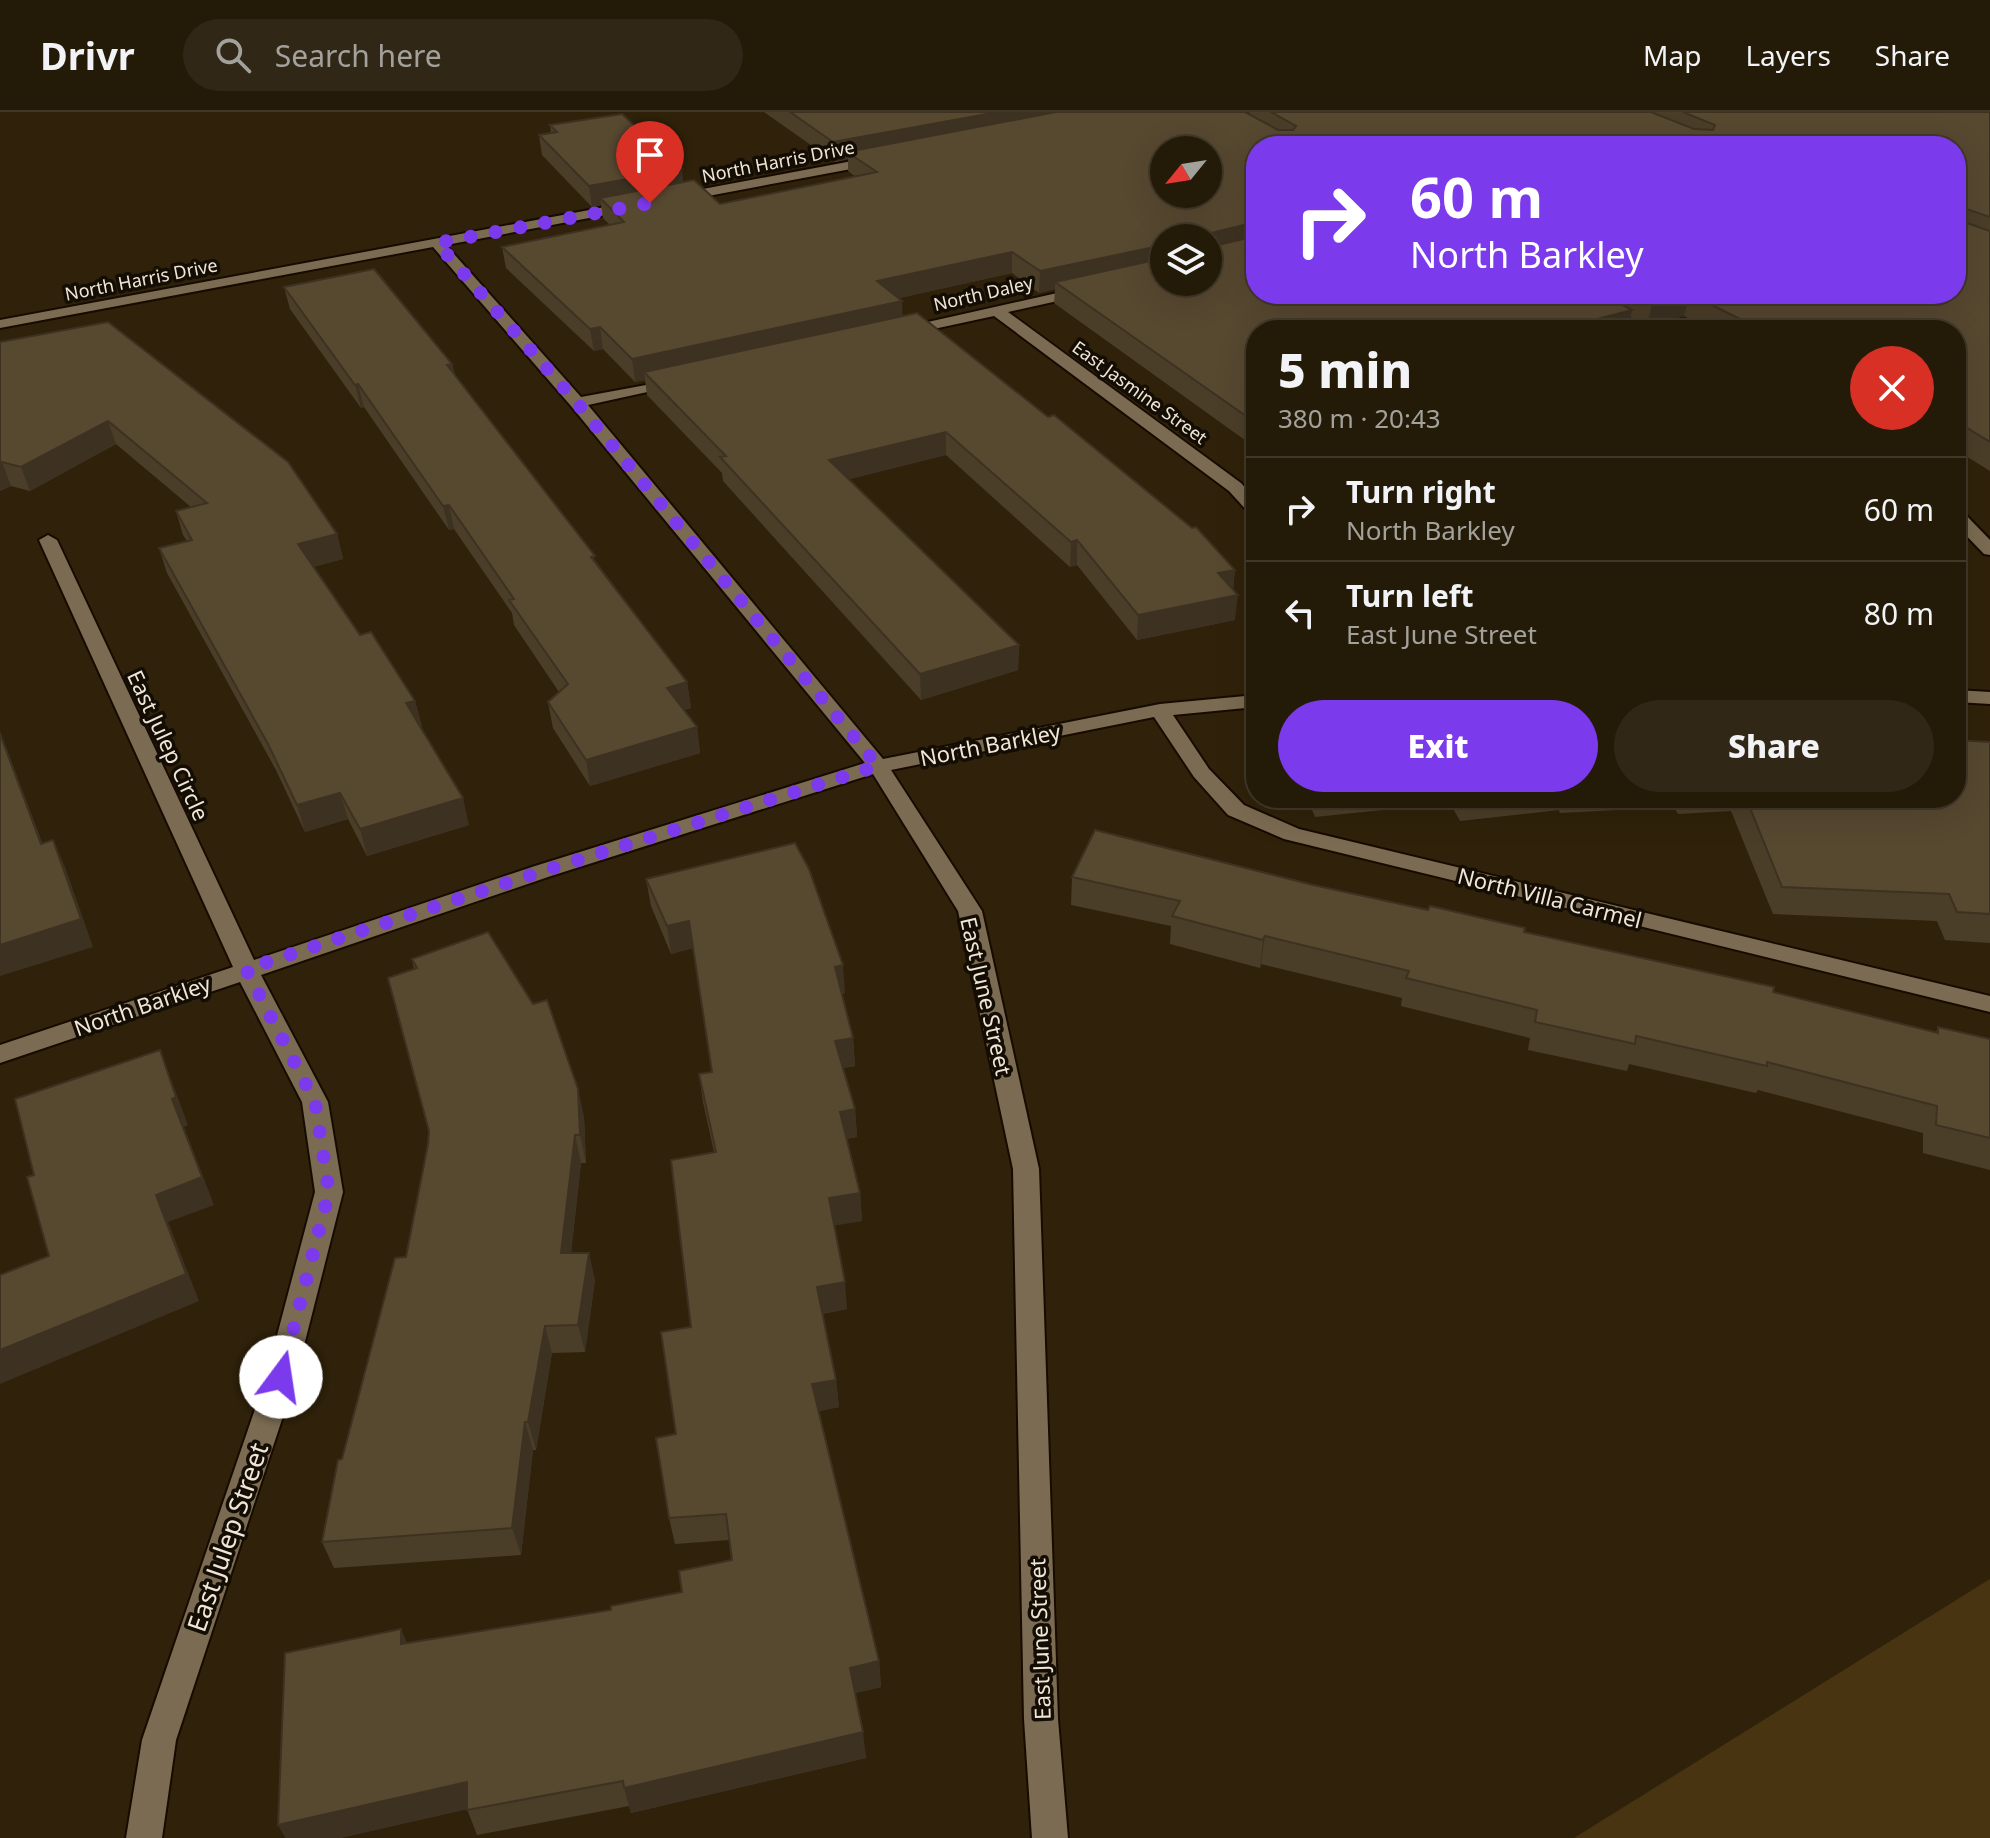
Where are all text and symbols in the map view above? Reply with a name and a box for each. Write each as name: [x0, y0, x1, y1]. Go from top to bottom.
search box: [183, 19, 743, 91]
text: Drivr: [40, 29, 135, 81]
icon: search: [211, 33, 255, 77]
text: Search here: [275, 35, 442, 76]
text: Map: [1643, 36, 1701, 74]
text: Layers: [1745, 36, 1831, 74]
text: Share: [1875, 36, 1950, 74]
pin: [616, 121, 684, 203]
icon: arrive: [628, 133, 672, 177]
street label: North Harris Drive: [700, 134, 856, 188]
north arrow: [1150, 136, 1222, 208]
map controls: [1150, 136, 1222, 296]
text: 60 m: [1410, 158, 1543, 234]
icon: right: [1278, 168, 1382, 272]
button: layers: [1150, 224, 1222, 296]
text: North Barkley: [1410, 230, 1644, 279]
street label: North Harris Drive: [63, 252, 219, 306]
street label: North Daley: [931, 270, 1036, 316]
street label: East Jasmine Street: [1068, 335, 1213, 449]
text: 5 min: [1278, 337, 1412, 402]
button: close: [1850, 346, 1934, 430]
text: 380 m · 20:43: [1278, 400, 1441, 436]
text: Turn right: [1346, 471, 1496, 512]
icon: right: [1278, 487, 1322, 531]
text: 60 m: [1864, 489, 1934, 530]
text: North Barkley: [1346, 512, 1515, 548]
text: Turn left: [1346, 575, 1474, 616]
icon: left: [1278, 591, 1322, 635]
text: 80 m: [1864, 593, 1934, 634]
text: East June Street: [1346, 616, 1537, 652]
street label: East Julep Circle: [121, 665, 217, 825]
button: Exit: [1278, 700, 1598, 792]
button: Share: [1614, 700, 1934, 792]
street label: North Barkley: [917, 716, 1064, 772]
street label: North Villa Carmel: [1455, 860, 1645, 934]
street label: East June Street: [954, 914, 1020, 1078]
street label: North Barkley: [70, 967, 215, 1042]
position arrow: [239, 1335, 323, 1419]
street label: East Julep Street: [178, 1438, 276, 1636]
street label: East June Street: [1021, 1558, 1057, 1720]

